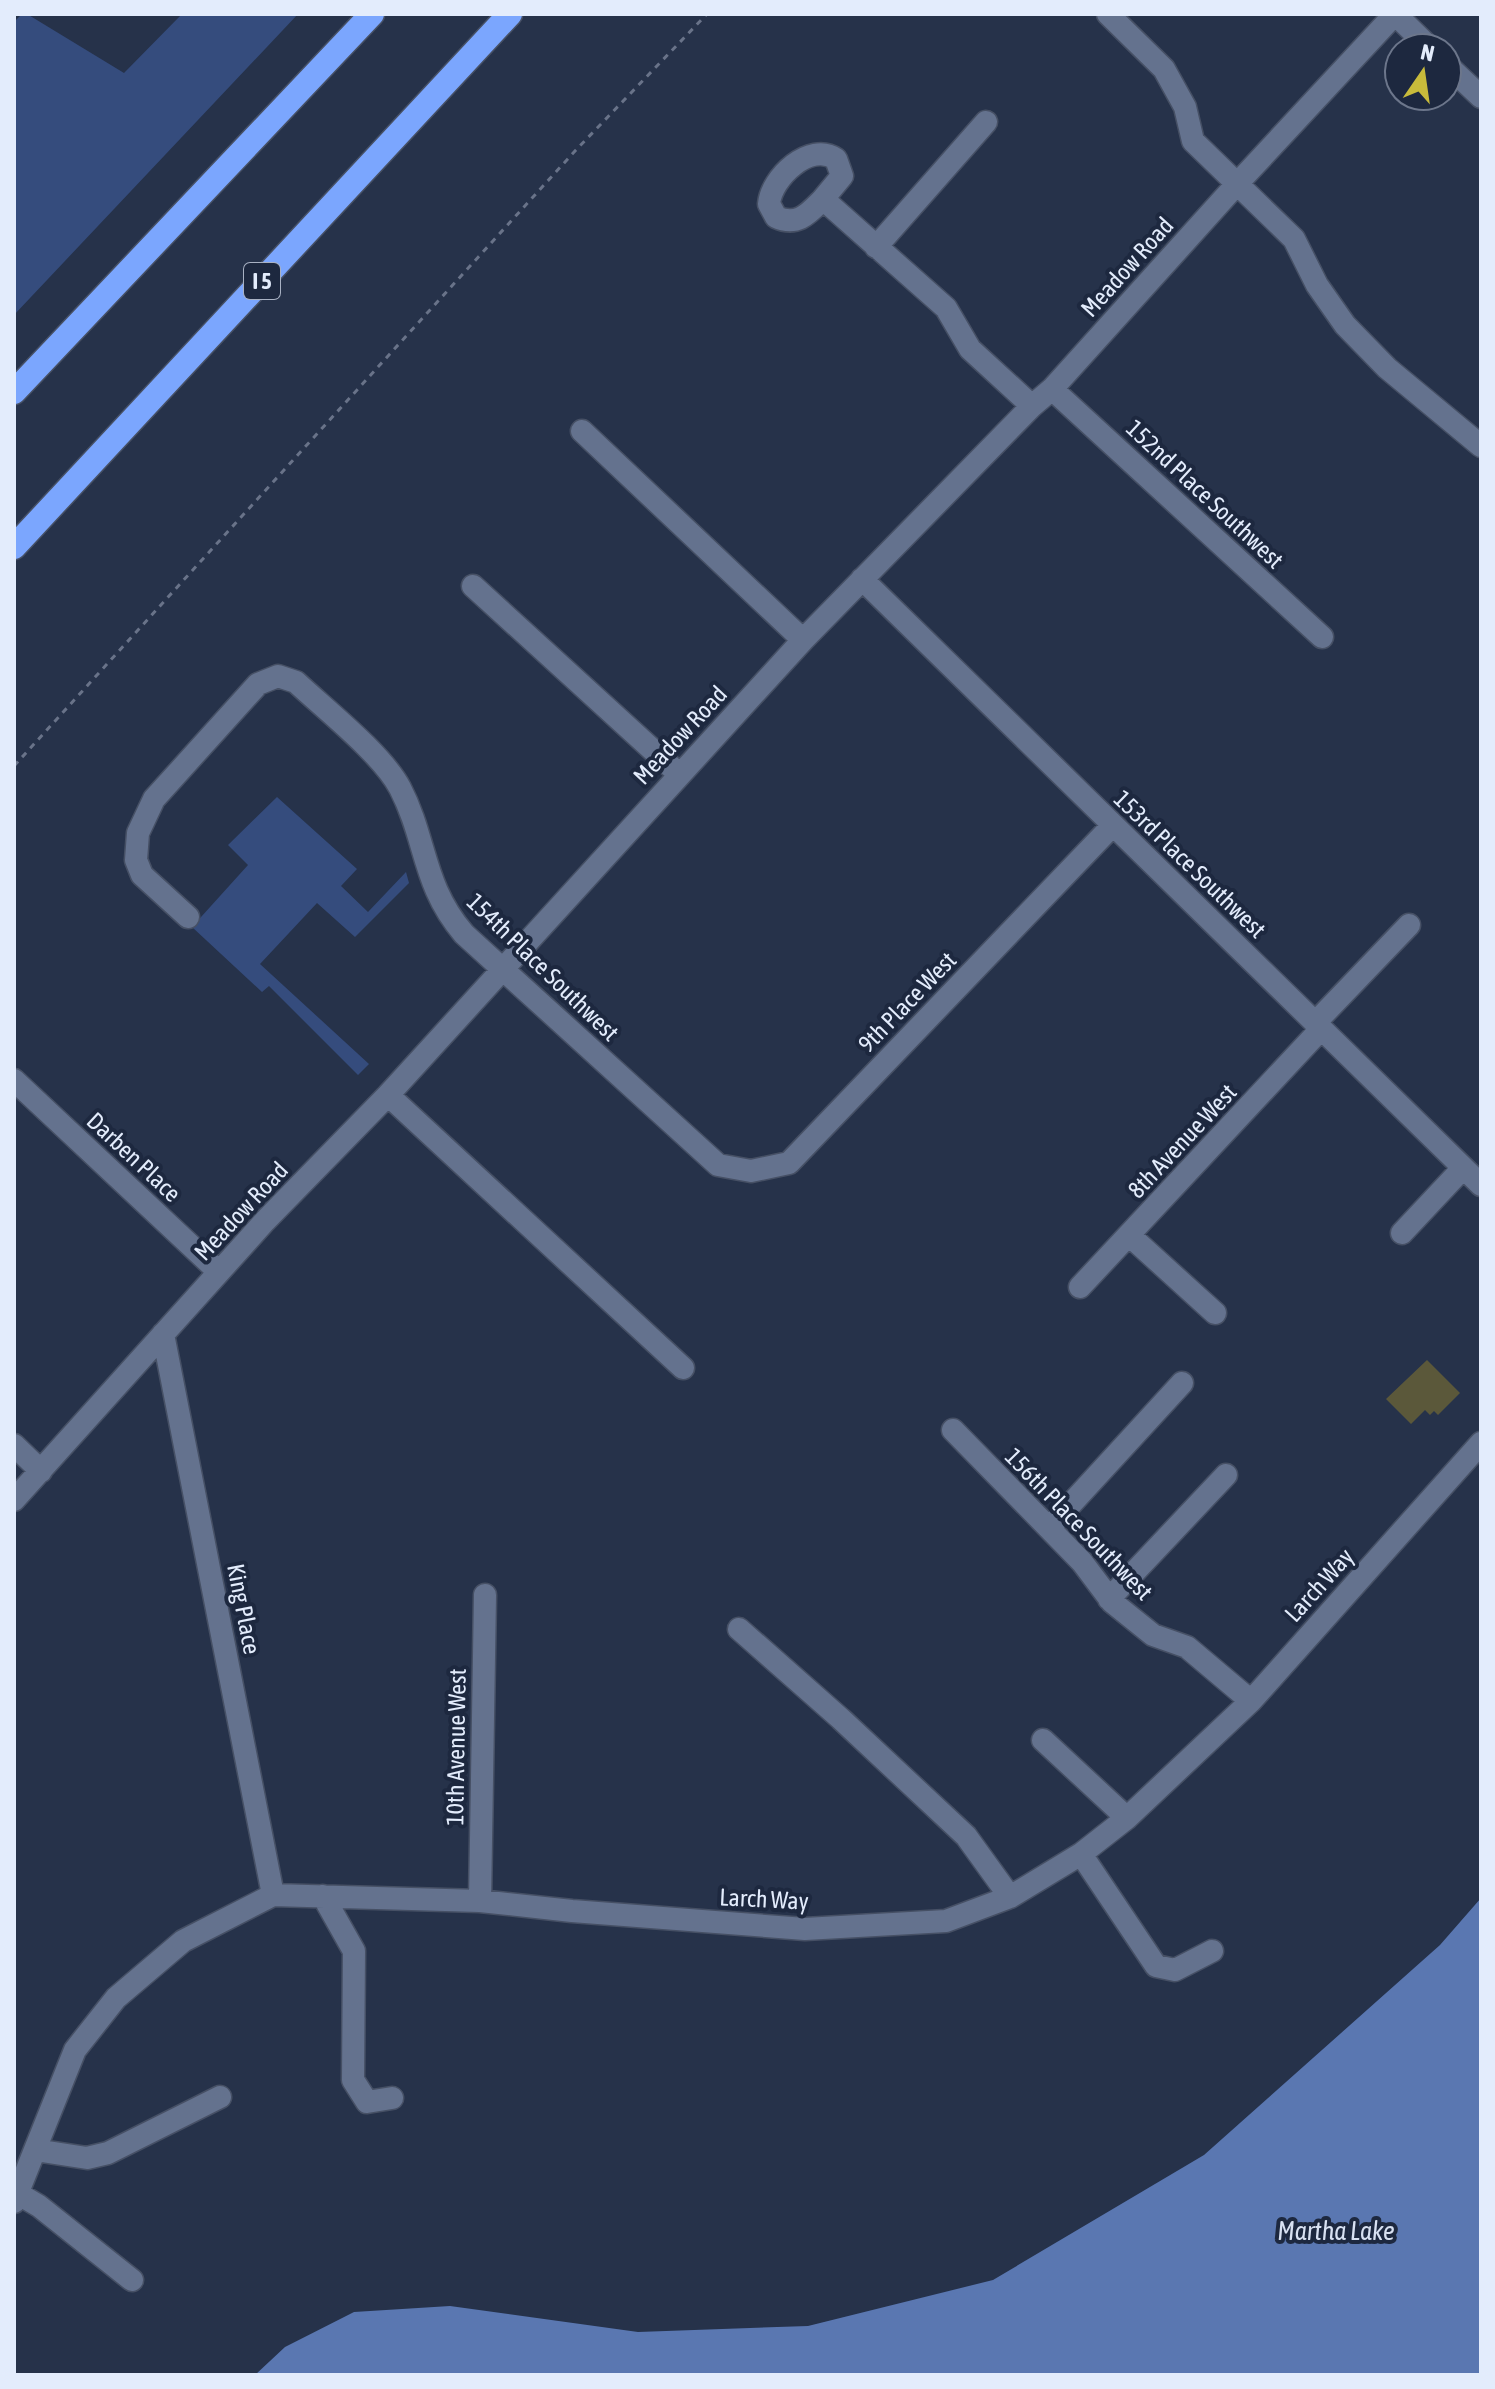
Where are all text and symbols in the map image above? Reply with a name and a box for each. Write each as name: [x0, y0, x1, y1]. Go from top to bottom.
north arrow: [1383, 32, 1463, 112]
text: N: [1418, 38, 1437, 67]
street label: Meadow Road: [1075, 212, 1179, 322]
road number: I 5: [244, 263, 280, 299]
street label: 152nd Place Southwest: [1121, 414, 1289, 574]
street label: Meadow Road: [628, 680, 732, 790]
street label: 153rd Place Southwest: [1109, 785, 1271, 943]
street label: 154th Place Southwest: [462, 888, 624, 1046]
street label: 9th Place West: [853, 946, 961, 1058]
street label: 8th Avenue West: [1122, 1078, 1242, 1204]
street label: Darben Place: [82, 1107, 186, 1207]
street label: Meadow Road: [189, 1156, 293, 1266]
street label: 156th Place Southwest: [1000, 1443, 1158, 1605]
street label: Larch Way: [1279, 1543, 1359, 1627]
street label: King Place: [222, 1561, 266, 1657]
street label: 10th Avenue West: [441, 1668, 471, 1826]
street label: Larch Way: [719, 1883, 809, 1915]
water label: Martha Lake: [1277, 2216, 1395, 2246]

